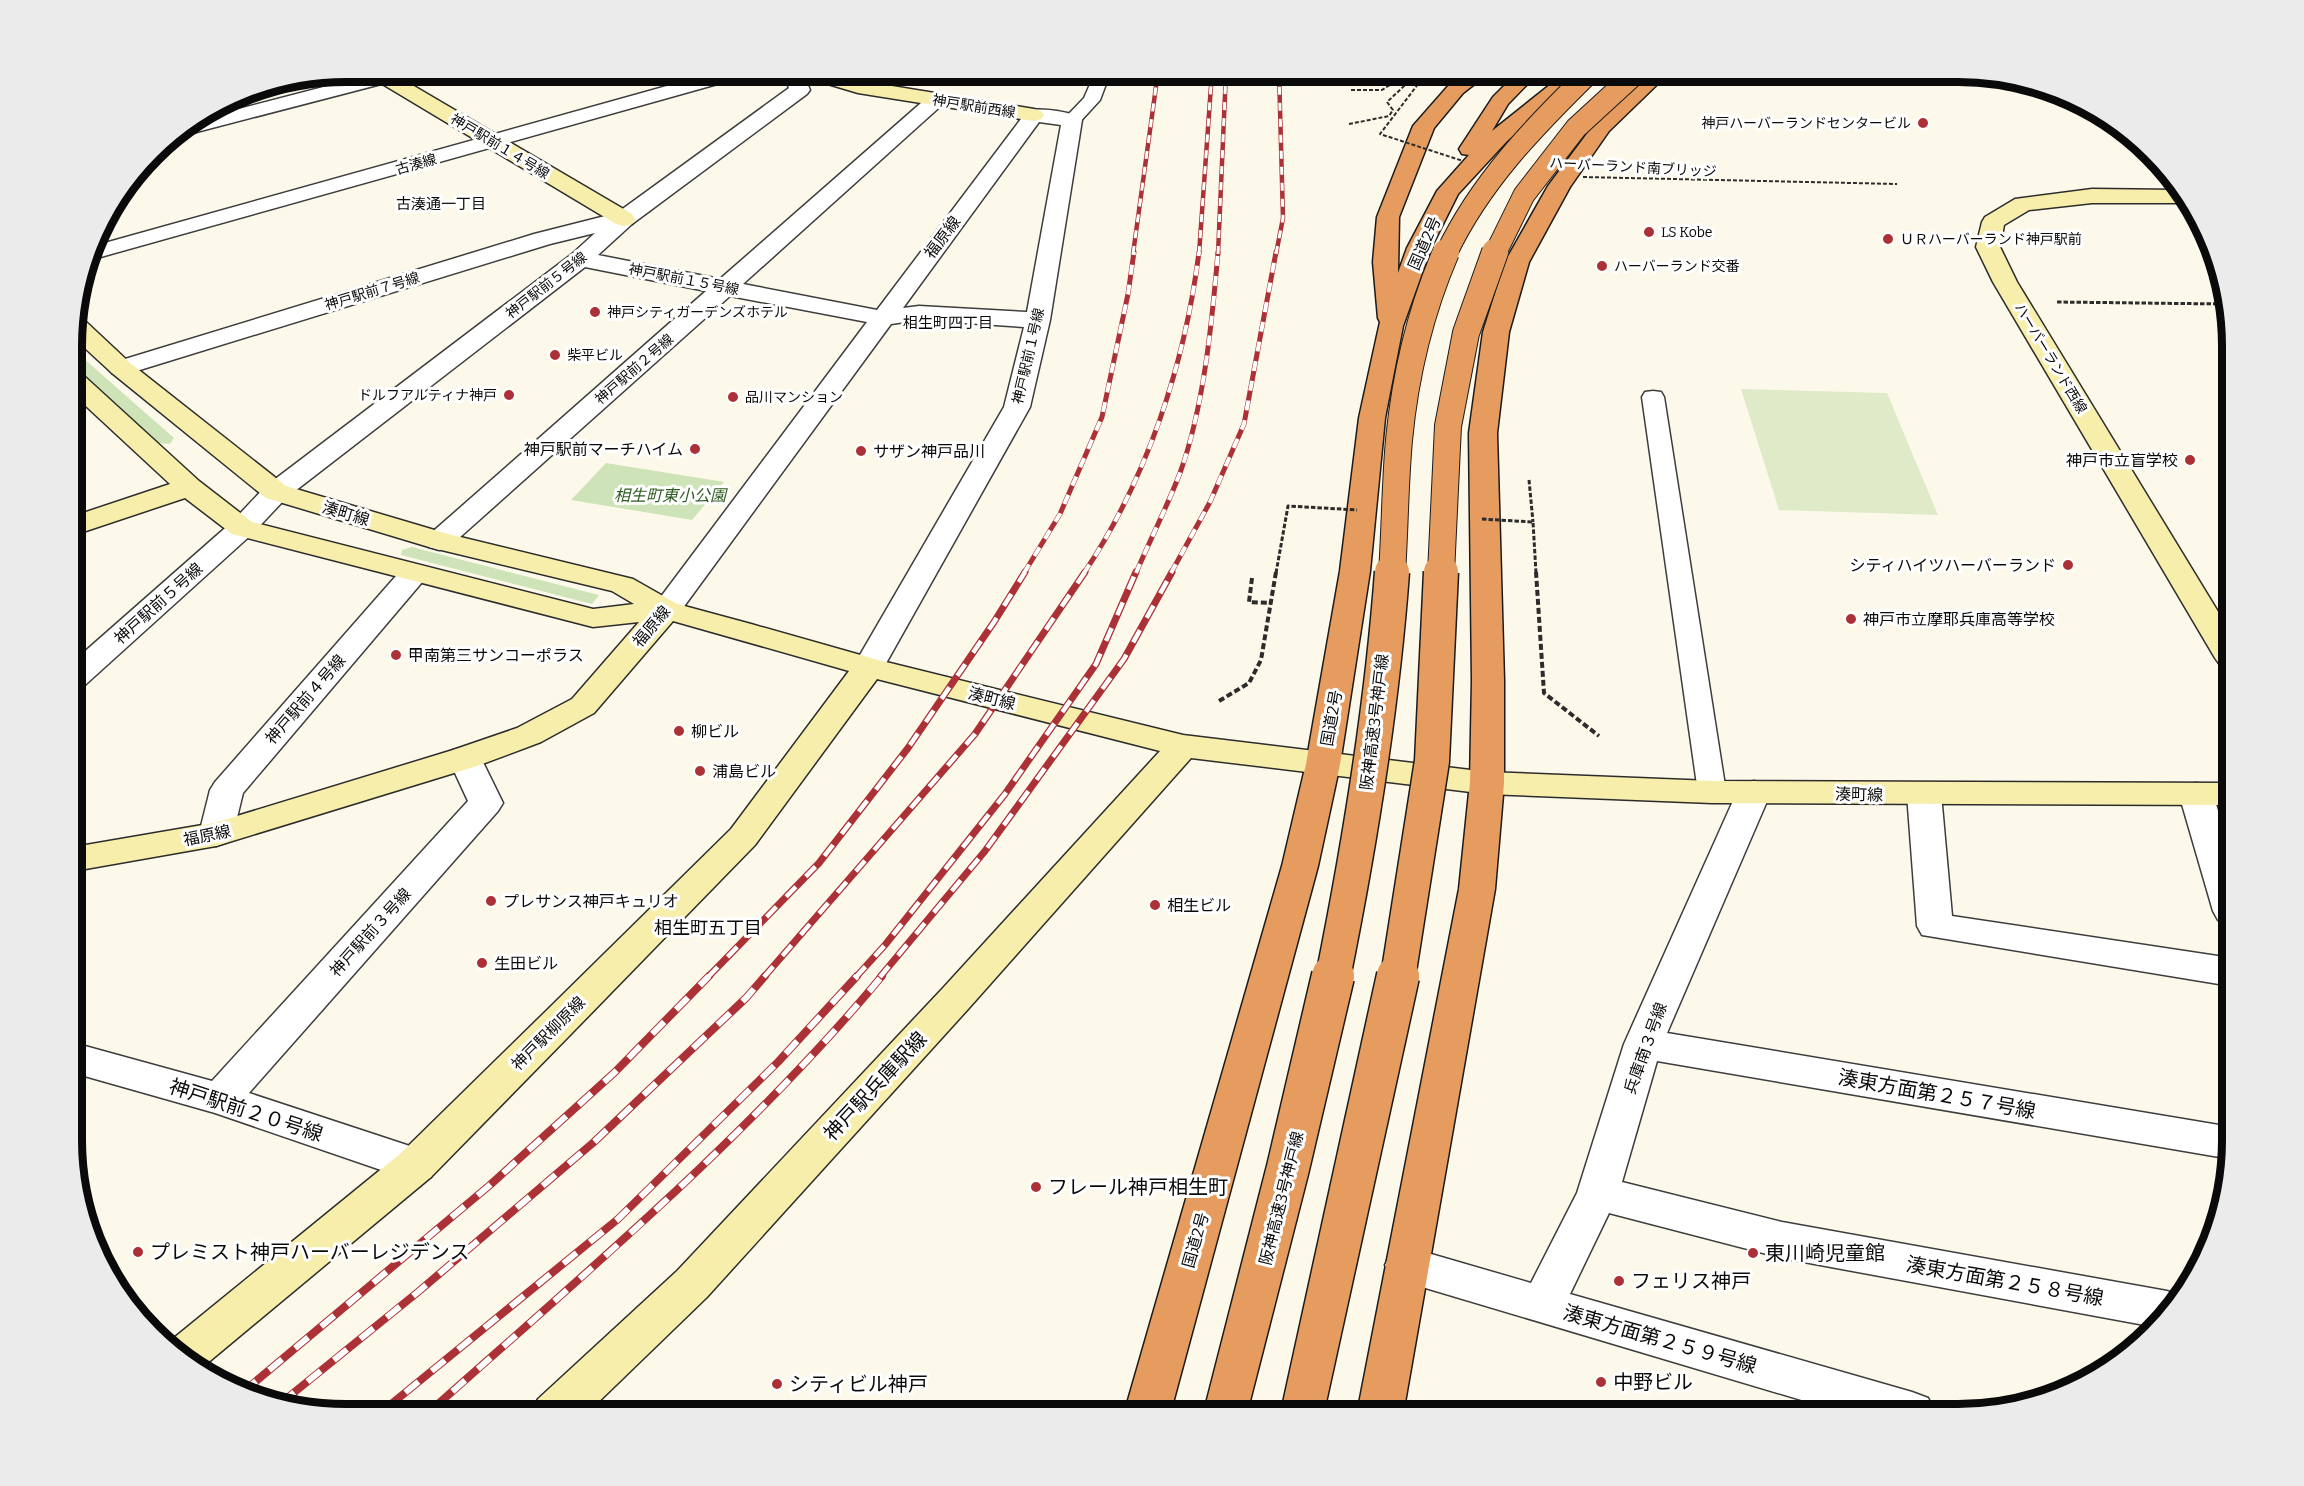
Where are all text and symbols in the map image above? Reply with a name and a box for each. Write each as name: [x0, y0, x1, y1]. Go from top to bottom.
street label: 神戸駅前西線: [931, 92, 1017, 121]
street label: 神戸駅前１４号線: [447, 110, 552, 183]
place label: 神戸ハーバーランドセンタービル: [1701, 115, 1911, 132]
marker: 神戸ハーバーランドセンタービル: [1916, 116, 1930, 130]
street label: 古湊線: [394, 151, 439, 178]
street label: ハーバーランド南ブリッジ: [1549, 155, 1717, 180]
district label: 古湊通一丁目: [396, 195, 486, 213]
street label: 福原線: [920, 212, 964, 262]
street label: 国道2号: [1404, 213, 1445, 273]
place label: LS Kobe: [1661, 224, 1713, 241]
marker: LS Kobe: [1642, 225, 1656, 239]
place label: ＵＲハーバーランド神戸駅前: [1900, 231, 2082, 248]
marker: ＵＲハーバーランド神戸駅前: [1881, 232, 1895, 246]
street label: 神戸駅前５号線: [502, 249, 590, 322]
place label: ハーバーランド交番: [1614, 258, 1740, 275]
marker: ハーバーランド交番: [1595, 259, 1609, 273]
street label: 神戸駅前１５号線: [627, 260, 740, 299]
street label: 神戸駅前７号線: [323, 269, 421, 314]
street label: ハーバーランド西線: [2011, 300, 2090, 417]
place label: 神戸シティガーデンズホテル: [607, 304, 788, 321]
marker: 神戸シティガーデンズホテル: [588, 305, 602, 319]
street label: 神戸駅前１号線: [1009, 306, 1048, 406]
district label: 相生町四丁目: [903, 314, 993, 332]
street label: 神戸駅前２号線: [592, 331, 677, 408]
place label: 柴平ビル: [567, 347, 623, 364]
marker: 柴平ビル: [548, 348, 562, 362]
place label: ドルフアルティナ神戸: [358, 387, 497, 404]
marker: ドルフアルティナ神戸: [502, 388, 516, 402]
place label: 品川マンション: [745, 389, 843, 406]
marker: 品川マンション: [726, 390, 740, 404]
place label: 神戸駅前マーチハイム: [524, 440, 683, 459]
marker: 神戸駅前マーチハイム: [688, 442, 702, 456]
place label: サザン神戸品川: [873, 442, 985, 461]
marker: サザン神戸品川: [854, 444, 868, 458]
place label: 神戸市立盲学校: [2066, 451, 2178, 470]
marker: 神戸市立盲学校: [2183, 453, 2197, 467]
park label: 相生町東小公園: [614, 486, 728, 505]
street label: 湊町線: [320, 497, 372, 530]
place label: シティハイツハーバーランド: [1849, 556, 2056, 575]
marker: シティハイツハーバーランド: [2061, 558, 2075, 572]
street label: 神戸駅前５号線: [110, 559, 206, 648]
street label: 福原線: [629, 602, 674, 651]
place label: 神戸市立摩耶兵庫高等学校: [1863, 610, 2055, 629]
marker: 神戸市立摩耶兵庫高等学校: [1844, 612, 1858, 626]
place label: 甲南第三サンコーポラス: [408, 646, 584, 665]
marker: 甲南第三サンコーポラス: [389, 648, 403, 662]
street label: 神戸駅前４号線: [261, 651, 349, 748]
street label: 阪神高速3号神戸線: [1357, 653, 1392, 791]
street label: 湊町線: [966, 683, 1017, 714]
street label: 国道2号: [1317, 689, 1346, 748]
place label: 柳ビル: [691, 722, 739, 741]
marker: 柳ビル: [672, 724, 686, 738]
place label: 浦島ビル: [712, 762, 776, 781]
marker: 浦島ビル: [693, 764, 707, 778]
street label: 湊町線: [1835, 785, 1883, 804]
street label: 福原線: [182, 821, 233, 850]
street label: 神戸駅前３号線: [326, 884, 415, 980]
place label: プレサンス神戸キュリオ: [503, 892, 679, 911]
marker: プレサンス神戸キュリオ: [484, 894, 498, 908]
place label: 相生ビル: [1167, 896, 1231, 915]
marker: 相生ビル: [1148, 898, 1162, 912]
district label: 相生町五丁目: [654, 917, 762, 939]
place label: 生田ビル: [494, 954, 558, 973]
marker: 生田ビル: [475, 956, 489, 970]
street label: 神戸駅柳原線: [508, 993, 589, 1074]
street label: 兵庫南３号線: [1620, 1000, 1671, 1097]
street label: 神戸駅兵庫駅線: [818, 1027, 932, 1145]
street label: 湊東方面第２５７号線: [1836, 1065, 2038, 1123]
street label: 神戸駅前２０号線: [166, 1074, 326, 1146]
street label: 阪神高速3号神戸線: [1256, 1129, 1307, 1267]
place label: フレール神戸相生町: [1048, 1175, 1228, 1199]
marker: フレール神戸相生町: [1029, 1180, 1043, 1194]
street label: 国道2号: [1179, 1210, 1212, 1270]
place label: プレミスト神戸ハーバーレジデンス: [150, 1240, 469, 1264]
place label: 東川崎児童館: [1765, 1241, 1885, 1265]
marker: プレミスト神戸ハーバーレジデンス: [131, 1245, 145, 1259]
marker: 東川崎児童館: [1746, 1246, 1760, 1260]
street label: 湊東方面第２５８号線: [1904, 1252, 2106, 1310]
place label: フェリス神戸: [1631, 1269, 1751, 1293]
marker: フェリス神戸: [1612, 1274, 1626, 1288]
street label: 湊東方面第２５９号線: [1561, 1300, 1759, 1378]
place label: 中野ビル: [1613, 1370, 1693, 1394]
place label: シティビル神戸: [789, 1372, 928, 1396]
marker: 中野ビル: [1594, 1375, 1608, 1389]
marker: シティビル神戸: [770, 1377, 784, 1391]

